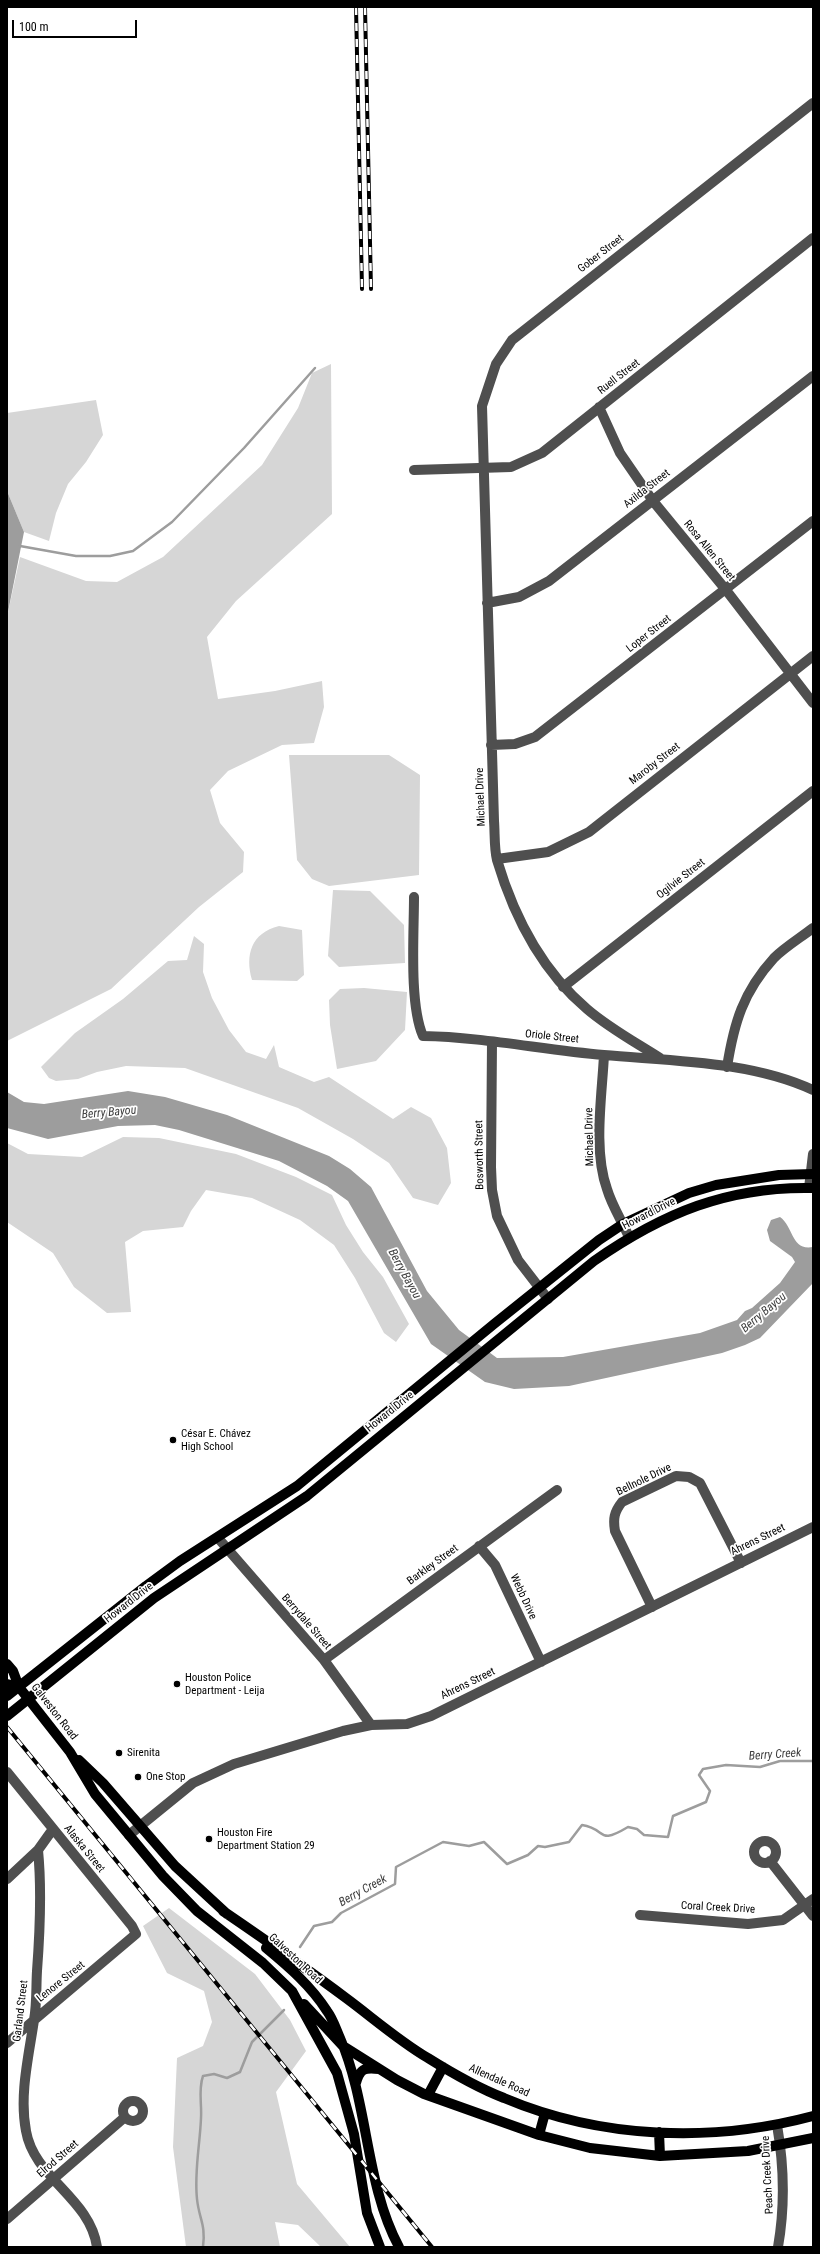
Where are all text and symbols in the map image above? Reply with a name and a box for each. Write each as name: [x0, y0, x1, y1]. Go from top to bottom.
scale bar: [14, 12, 139, 38]
text: 100 m: [19, 20, 49, 34]
street label: Gober Street: [576, 232, 626, 276]
street label: Ruell Street: [595, 357, 643, 397]
street label: Axilda Street: [621, 467, 673, 511]
street label: Rosa Allen Street: [680, 518, 738, 584]
street label: Loper Street: [624, 612, 674, 656]
street label: Maroby Street: [627, 740, 683, 788]
street label: Michael Drive: [473, 767, 489, 827]
street label: Ogilvie Street: [654, 856, 708, 902]
street label: Oriole Street: [524, 1028, 580, 1046]
water label: Berry Bayou: [81, 1103, 137, 1123]
street label: Michael Drive: [583, 1108, 597, 1166]
street label: Bosworth Street: [473, 1120, 487, 1190]
street label: Howard Drive: [620, 1195, 678, 1233]
water label: Berry Bayou: [384, 1247, 424, 1301]
water label: Berry Bayou: [738, 1290, 790, 1336]
street label: Howard Drive: [363, 1389, 417, 1435]
place label: César E. Chávez High School: [181, 1427, 251, 1453]
marker: César E. Chávez High School: [168, 1435, 178, 1445]
street label: Bellnole Drive: [614, 1461, 674, 1499]
street label: Ahrens Street: [729, 1521, 787, 1559]
street label: Barkley Street: [405, 1542, 461, 1588]
street label: Webb Drive: [507, 1572, 539, 1622]
street label: Howard Drive: [102, 1580, 156, 1626]
street label: Berrydale Street: [278, 1592, 334, 1652]
street label: Ahrens Street: [439, 1665, 497, 1703]
place label: Houston Police Department - Leija: [185, 1671, 264, 1697]
marker: Houston Police Department - Leija: [172, 1679, 182, 1689]
street label: Galveston Road: [28, 1681, 80, 1743]
place label: Sirenita: [127, 1746, 160, 1760]
water label: Berry Creek: [748, 1746, 802, 1764]
marker: Sirenita: [114, 1748, 124, 1758]
place label: One Stop: [146, 1770, 185, 1784]
marker: One Stop: [133, 1772, 143, 1782]
street label: Alaska Street: [61, 1822, 107, 1876]
place label: Houston Fire Department Station 29: [217, 1826, 315, 1852]
marker: Houston Fire Department Station 29: [204, 1834, 214, 1844]
water label: Berry Creek: [336, 1872, 390, 1910]
street label: Coral Creek Drive: [680, 1899, 756, 1917]
street label: Galveston Road: [266, 1931, 324, 1987]
street label: Lenore Street: [34, 1959, 88, 2005]
street label: Garland Street: [11, 1979, 31, 2043]
street label: Allendale Road: [467, 2062, 531, 2100]
street label: Peach Creek Drive: [759, 2135, 777, 2215]
street label: Elrod Street: [35, 2137, 81, 2181]

